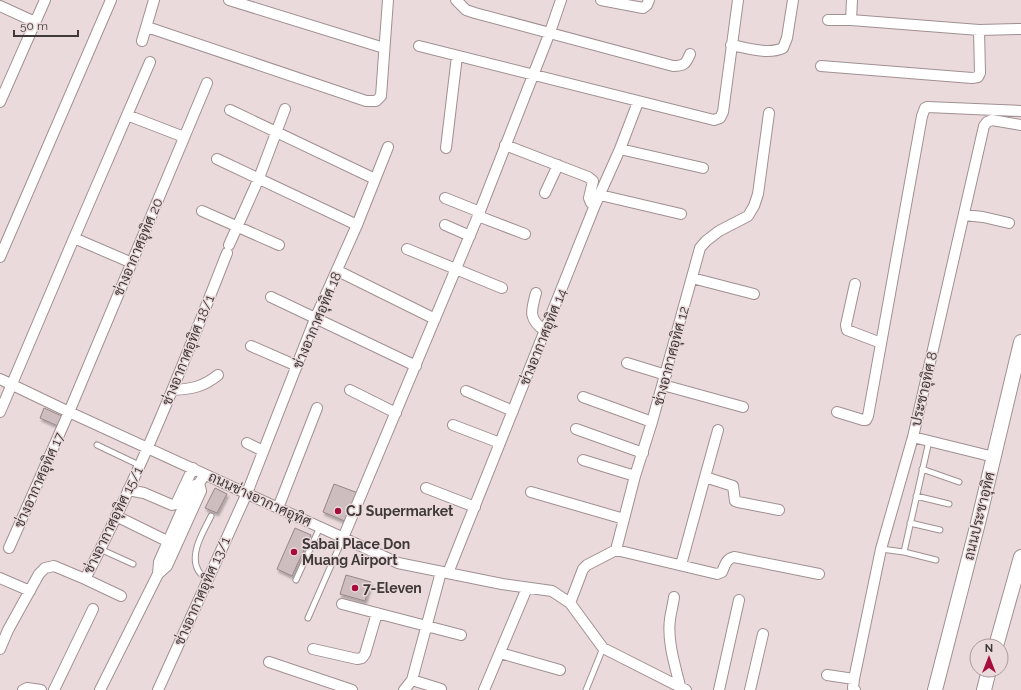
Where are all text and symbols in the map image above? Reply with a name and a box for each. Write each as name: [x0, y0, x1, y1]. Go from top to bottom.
scale bar: [14, 12, 78, 38]
text: 50 m: [20, 19, 48, 33]
street label: ช่างอากาศอุทิศ 20: [110, 195, 168, 299]
street label: ช่างอากาศอุทิศ 18: [289, 269, 346, 372]
street label: ช่างอากาศอุทิศ 14: [516, 286, 572, 388]
street label: ช่างอากาศอุทิศ 18/1: [159, 292, 219, 408]
street label: ช่างอากาศอุทิศ 12: [650, 304, 694, 408]
street label: ประชาอุทิศ 8: [908, 350, 942, 428]
street label: ช่างอากาศอุทิศ 17: [11, 429, 69, 531]
street label: ช่างอากาศอุทิศ 15/1: [80, 464, 148, 577]
street label: ถนนช่างอากาศอุทิศ: [205, 468, 314, 532]
street label: ถนนประชาอุทิศ: [960, 470, 1000, 562]
place label: CJ Supermarket: [346, 503, 454, 519]
marker: CJ Supermarket: [333, 506, 343, 516]
street label: ช่างอากาศอุทิศ 13/1: [171, 534, 235, 648]
place label: Sabai Place Don Muang Airport: [302, 536, 410, 568]
marker: Sabai Place Don Muang Airport: [289, 547, 299, 557]
place label: 7-Eleven: [363, 580, 422, 596]
marker: 7-Eleven: [350, 583, 360, 593]
north arrow: [969, 638, 1009, 678]
text: N: [985, 642, 993, 655]

